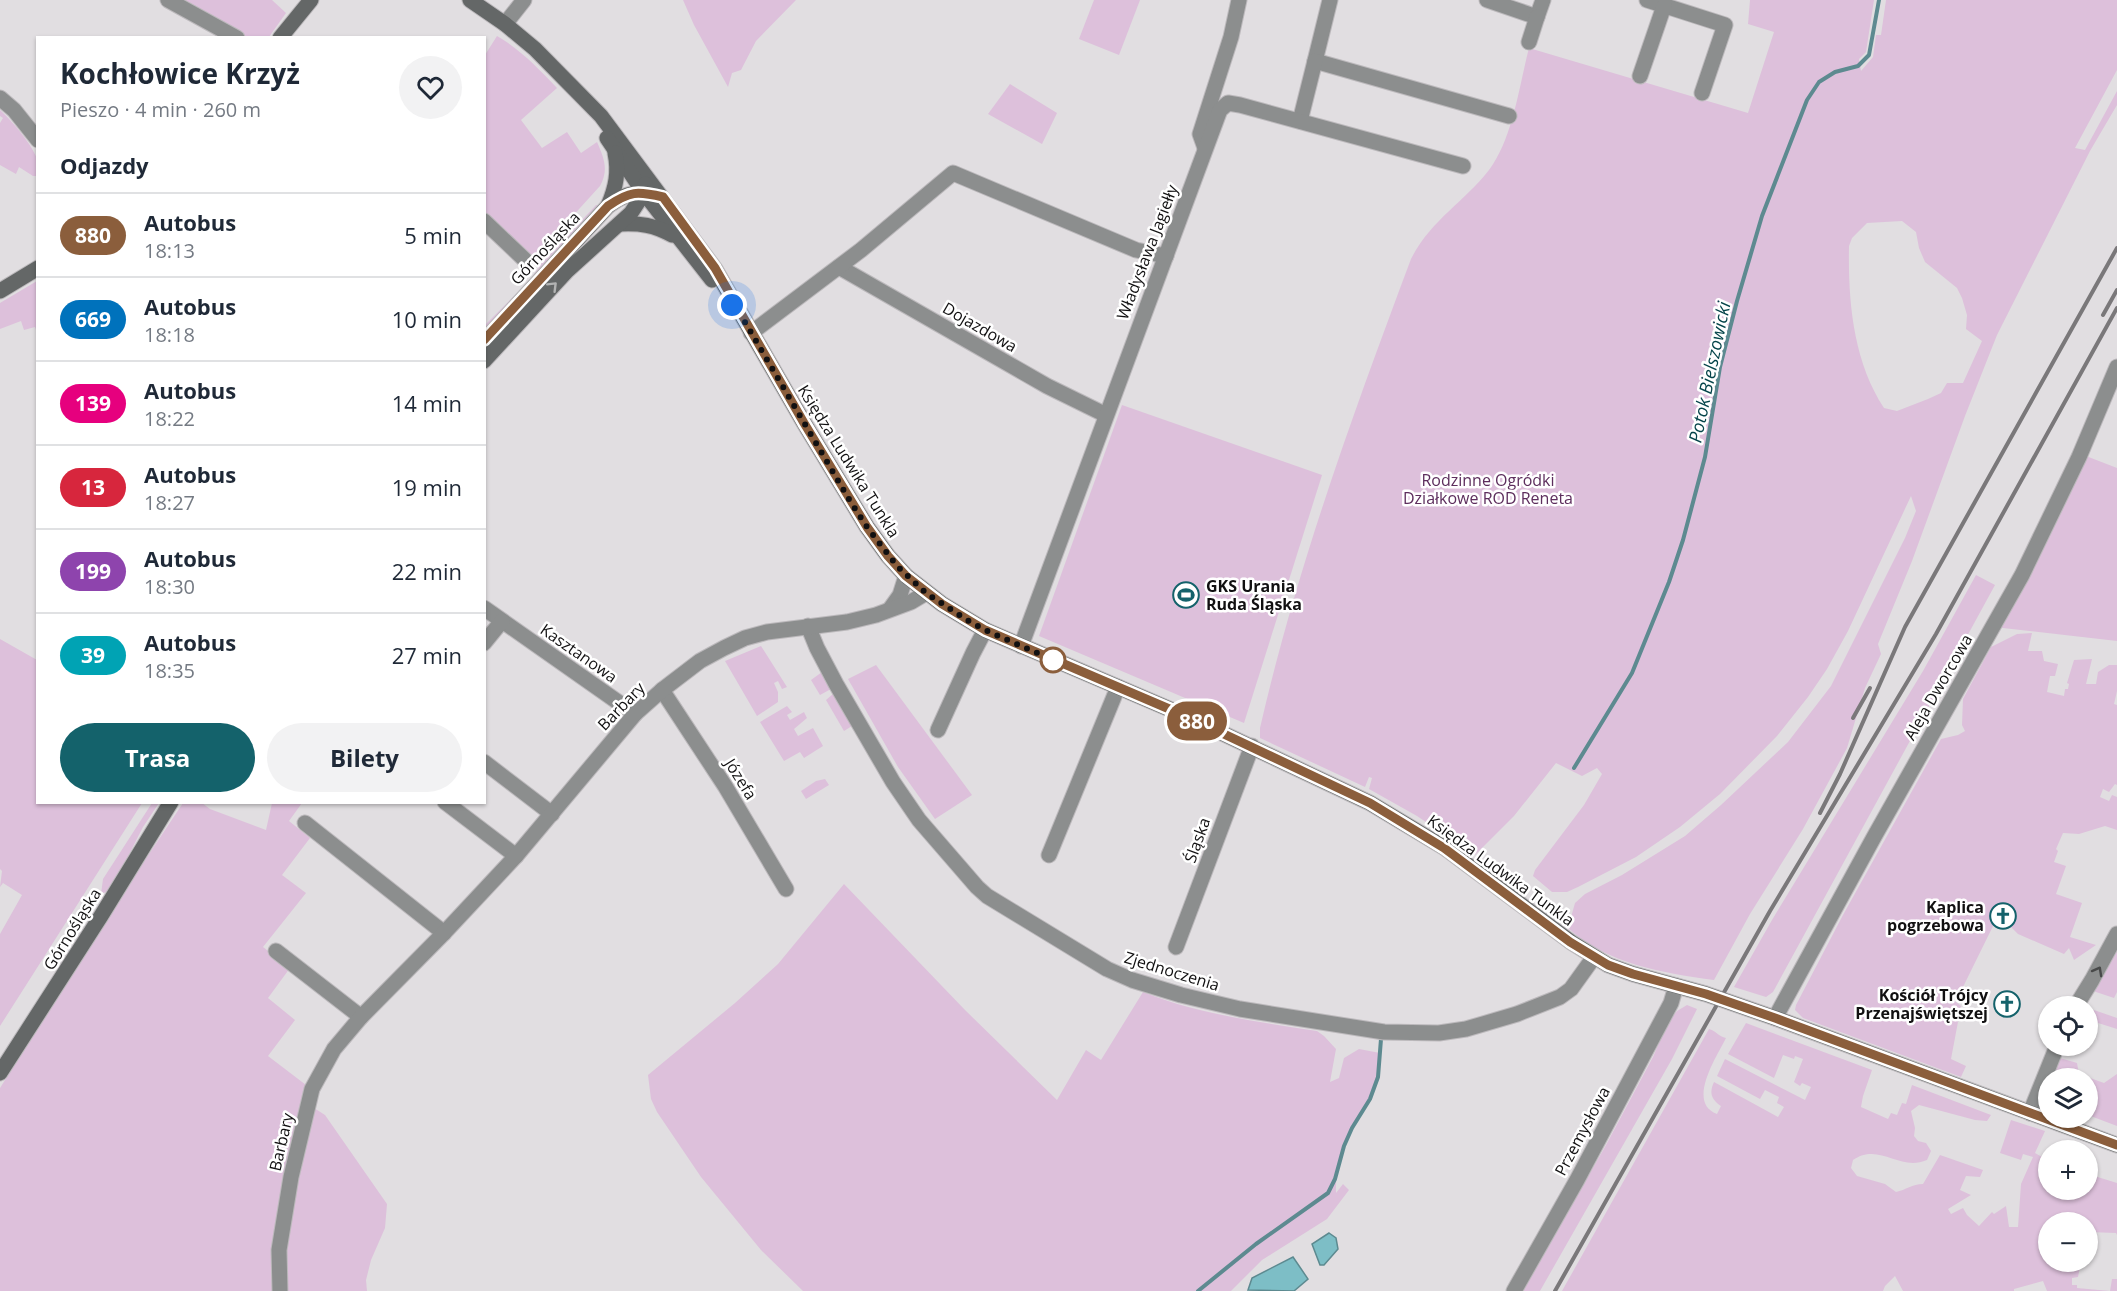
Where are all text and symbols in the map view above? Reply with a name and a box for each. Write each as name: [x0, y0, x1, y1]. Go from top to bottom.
text: Kochłowice Krzyż: [60, 54, 300, 92]
button: heart: [399, 56, 462, 119]
text: Pieszo · 4 min · 260 m: [60, 96, 261, 123]
text: Odjazdy: [60, 150, 149, 180]
street label: Władysława Jagiełły: [1111, 181, 1183, 322]
text: Autobus: [144, 207, 236, 237]
street label: Górnośląska: [505, 207, 585, 289]
text: 5 min: [404, 220, 462, 250]
text: 880: [75, 221, 111, 249]
text: 18:13: [144, 237, 195, 264]
one-way arrow: [545, 282, 556, 293]
your location: [717, 290, 747, 320]
text: Autobus: [144, 291, 236, 321]
street label: Dojazdowa: [939, 297, 1021, 357]
water label: Potok Bielszowicki: [1682, 299, 1736, 445]
text: 10 min: [392, 304, 462, 334]
text: 669: [75, 305, 111, 333]
text: 18:18: [144, 321, 195, 348]
text: Autobus: [144, 375, 236, 405]
street label: Księdza Ludwika Tunkla: [793, 380, 905, 542]
text: 14 min: [392, 388, 462, 418]
text: 139: [75, 389, 111, 417]
text: 18:22: [144, 405, 195, 432]
text: Autobus: [144, 459, 236, 489]
park label: Rodzinne Ogródki Działkowe ROD Reneta: [1403, 469, 1573, 509]
text: 19 min: [392, 472, 462, 502]
text: 13: [81, 473, 105, 501]
text: 18:27: [144, 489, 195, 516]
text: Autobus: [144, 543, 236, 573]
text: 22 min: [392, 556, 462, 586]
text: 199: [75, 557, 111, 585]
text: 18:30: [144, 573, 195, 600]
place label: GKS Urania Ruda Śląska: [1206, 575, 1302, 615]
sports icon: GKS Urania Ruda Śląska: [1171, 580, 1201, 610]
street label: Kasztanowa: [536, 618, 622, 688]
text: Autobus: [144, 627, 236, 657]
street label: Aleja Dworcowa: [1899, 630, 1977, 744]
text: 27 min: [392, 640, 462, 670]
text: 39: [81, 641, 105, 669]
unlabelled marker: [1040, 647, 1066, 673]
text: 18:35: [144, 657, 195, 684]
street label: Barbary: [593, 676, 650, 735]
line badge: 880: [1162, 702, 1232, 740]
text: 880: [1179, 707, 1215, 735]
button: Trasa: [60, 723, 255, 792]
button: Bilety: [267, 723, 462, 792]
street label: Józefa: [719, 753, 762, 804]
street label: Księdza Ludwika Tunkla: [1423, 809, 1579, 931]
street label: Śląska: [1179, 814, 1215, 866]
street label: Górnośląska: [38, 884, 106, 974]
place label: Kaplica pogrzebowa: [1887, 896, 1984, 936]
church icon: Kaplica pogrzebowa: [1988, 901, 2018, 931]
street label: Zjednoczenia: [1122, 946, 1222, 996]
one-way arrow: [2091, 967, 2102, 977]
place label: Kościół Trójcy Przenajświętszej: [1855, 984, 1989, 1024]
church icon: Kościół Trójcy Przenajświętszej: [1992, 989, 2022, 1019]
map controls: [2038, 996, 2098, 1272]
button: locate: [2038, 996, 2098, 1056]
button: layers: [2038, 1068, 2098, 1128]
street label: Przemysłowa: [1549, 1083, 1615, 1179]
street label: Barbary: [264, 1110, 299, 1173]
button: +: [2038, 1140, 2098, 1200]
button: −: [2038, 1212, 2098, 1272]

